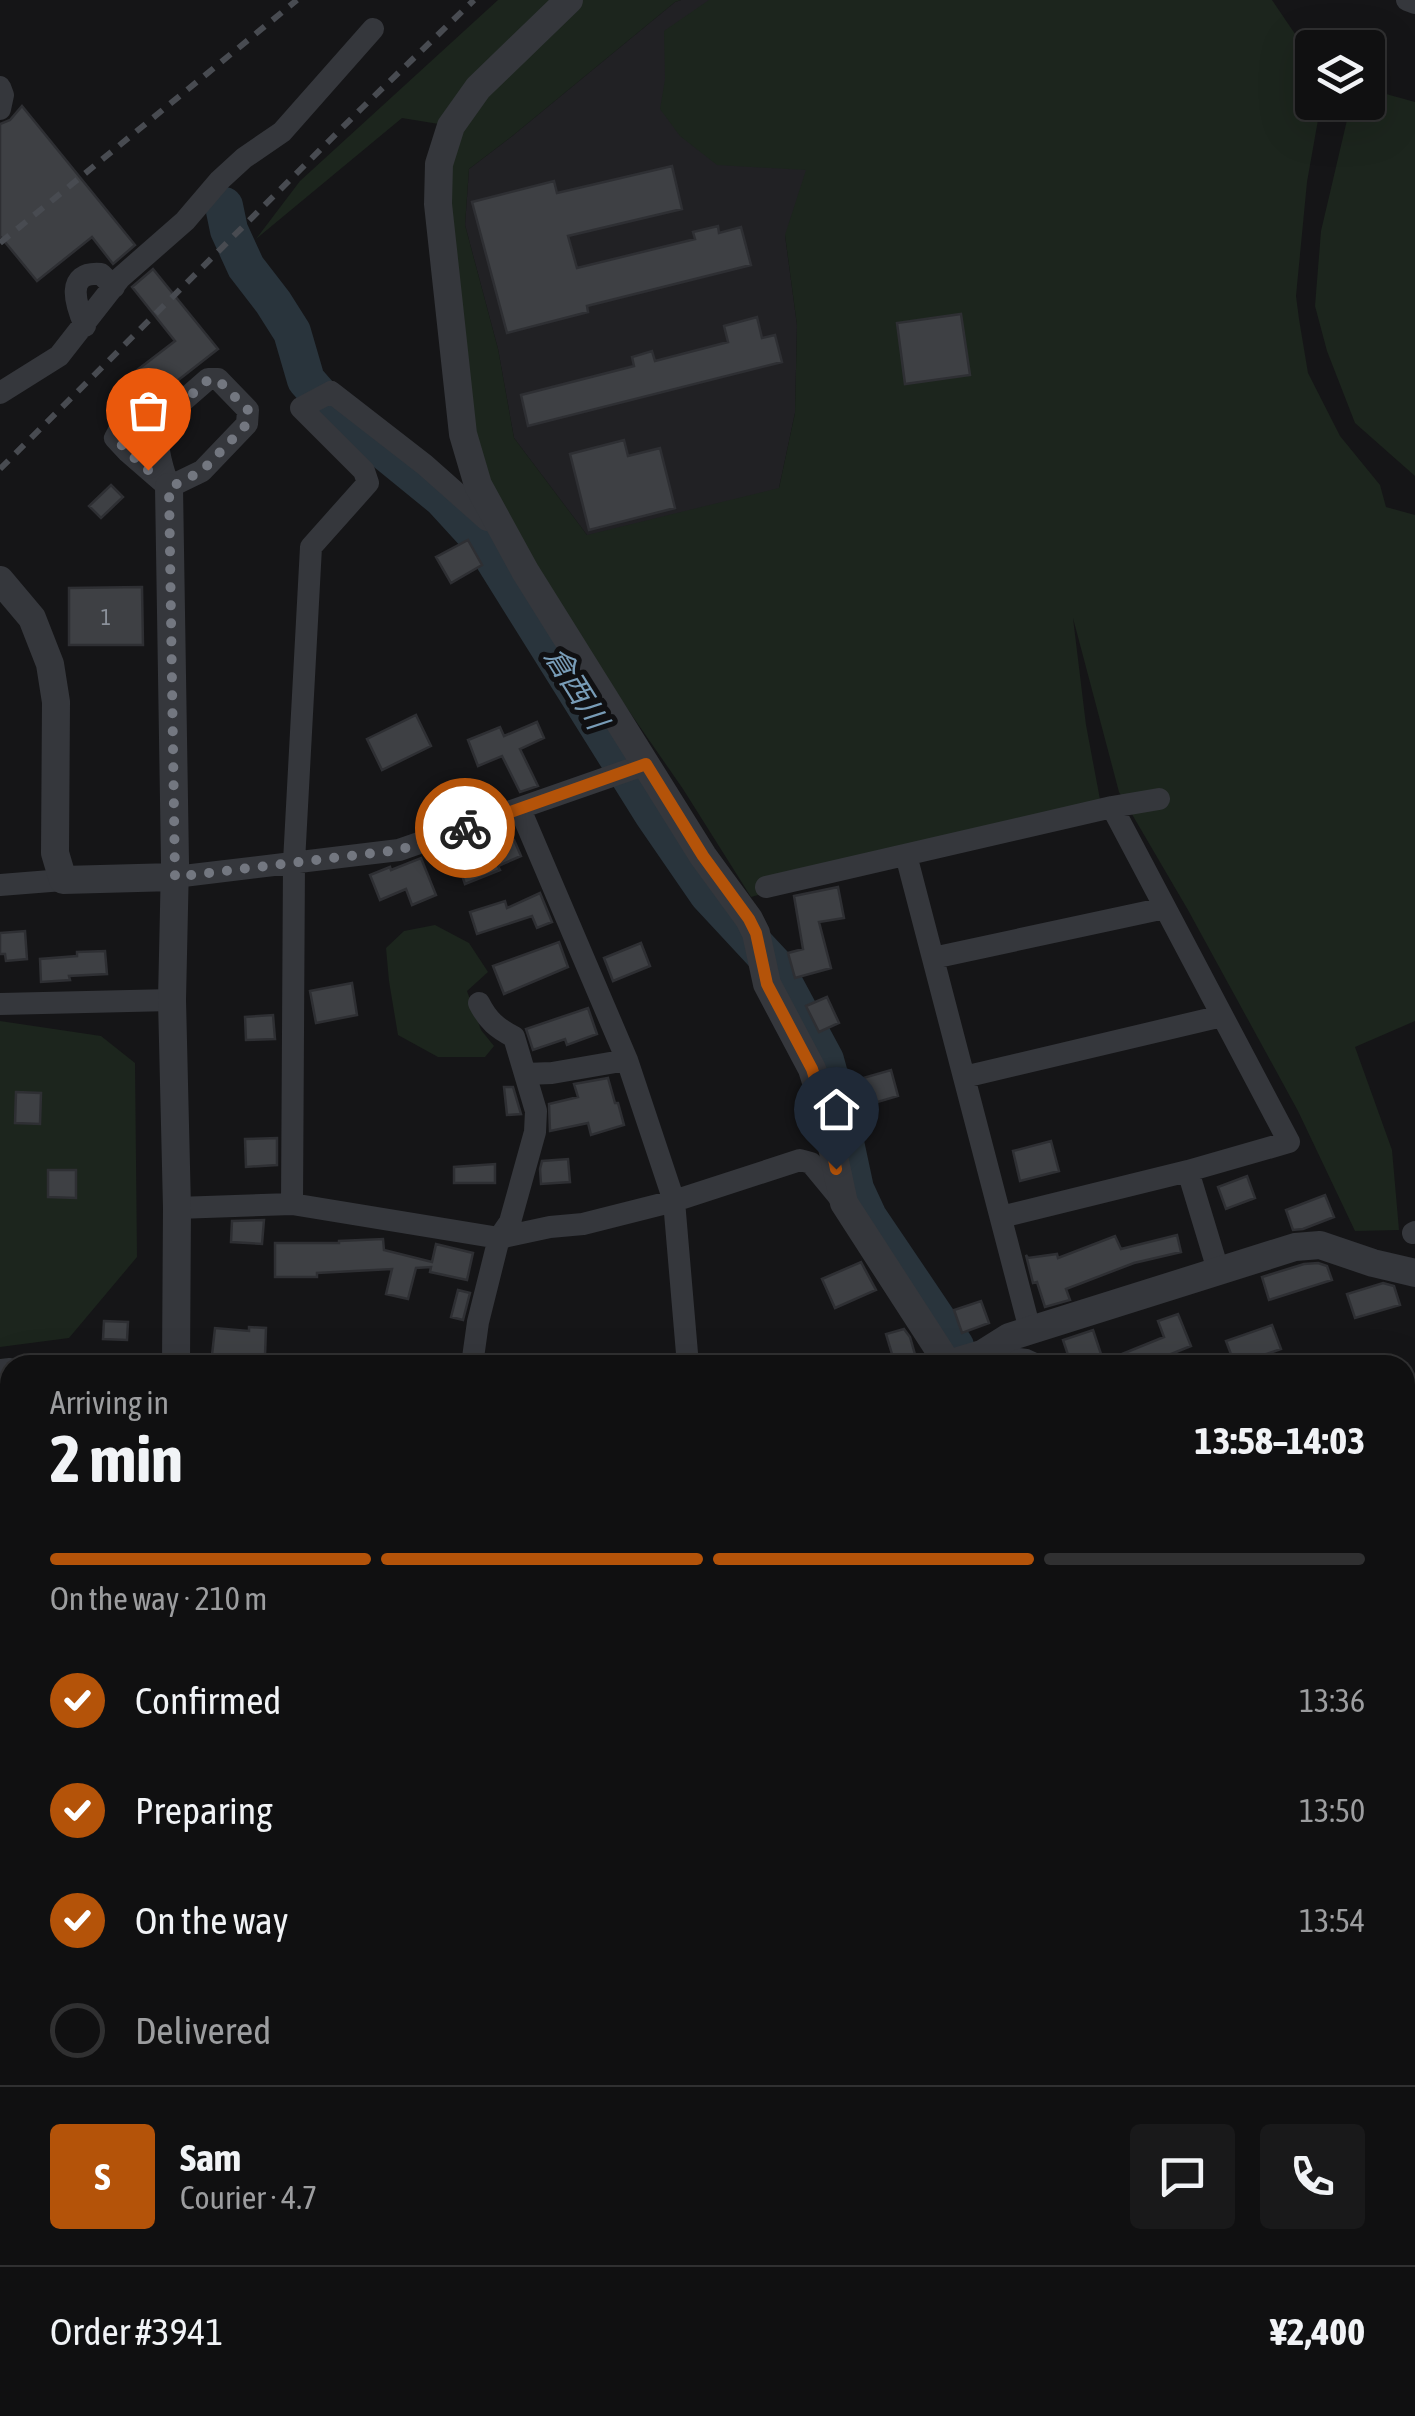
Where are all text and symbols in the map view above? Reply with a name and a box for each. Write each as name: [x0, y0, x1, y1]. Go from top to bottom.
map controls: [1295, 30, 1385, 120]
button: layers: [1295, 30, 1385, 120]
pin: [106, 368, 191, 471]
icon: bag: [121, 383, 176, 438]
house number: 1: [101, 604, 111, 630]
water label: 倉西川: [539, 640, 617, 737]
courier: [415, 778, 515, 878]
icon: bike: [438, 801, 493, 856]
pin: [794, 1067, 879, 1170]
icon: home: [809, 1082, 864, 1137]
text: Arriving in: [50, 1384, 169, 1421]
text: 13:58–14:03: [1195, 1419, 1365, 1462]
text: 2 min: [50, 1421, 183, 1496]
text: On the way · 210 m: [50, 1580, 267, 1617]
icon: check: [50, 1673, 105, 1728]
text: Confirmed: [135, 1679, 281, 1722]
text: 13:36: [1299, 1682, 1365, 1719]
icon: check: [50, 1783, 105, 1838]
text: Preparing: [135, 1789, 273, 1832]
text: 13:50: [1299, 1792, 1365, 1829]
icon: check: [50, 1893, 105, 1948]
text: On the way: [135, 1899, 288, 1942]
text: 13:54: [1299, 1902, 1365, 1939]
text: Delivered: [135, 2009, 271, 2052]
button: chat: [1130, 2124, 1235, 2229]
button: phone: [1260, 2124, 1365, 2229]
text: Sam: [180, 2136, 241, 2179]
text: S: [95, 2155, 110, 2198]
text: Courier · 4.7: [180, 2179, 317, 2216]
text: Order #3941: [50, 2310, 223, 2353]
text: ¥2,400: [1270, 2310, 1365, 2353]

